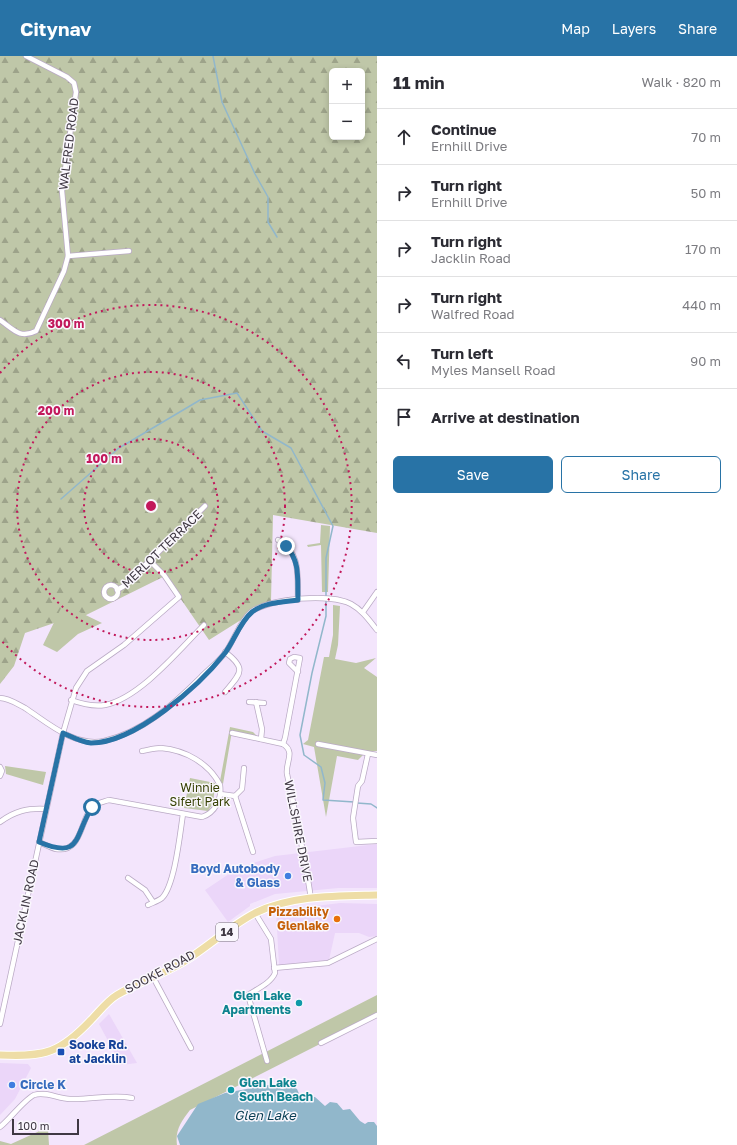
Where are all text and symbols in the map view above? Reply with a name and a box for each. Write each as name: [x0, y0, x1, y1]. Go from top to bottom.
text: Citynav: [20, 17, 92, 40]
text: Map: [561, 20, 590, 37]
text: Layers: [612, 20, 656, 37]
text: Share: [678, 20, 717, 37]
map controls: [329, 68, 365, 140]
button: +: [329, 68, 365, 104]
text: 11 min: [393, 72, 445, 93]
text: Walk · 820 m: [642, 74, 721, 90]
street label: WALFRED ROAD: [55, 97, 82, 191]
button: −: [329, 104, 365, 140]
text: Continue: [431, 120, 497, 138]
icon: ahead: [393, 126, 415, 148]
text: 70 m: [691, 129, 721, 145]
text: Ernhill Drive: [431, 138, 507, 154]
text: Turn right: [431, 176, 502, 194]
icon: right: [393, 182, 415, 204]
text: 50 m: [691, 185, 721, 201]
text: Ernhill Drive: [431, 194, 507, 210]
text: Turn right: [431, 232, 502, 250]
icon: right: [393, 238, 415, 260]
text: 170 m: [685, 241, 721, 257]
text: Jacklin Road: [431, 250, 511, 266]
text: Turn right: [431, 288, 502, 306]
icon: right: [393, 294, 415, 316]
text: 440 m: [682, 297, 721, 313]
text: Walfred Road: [431, 306, 515, 322]
text: 300 m: [48, 316, 84, 331]
text: Turn left: [431, 344, 493, 362]
icon: left: [393, 350, 415, 372]
text: 90 m: [690, 353, 721, 369]
text: Myles Mansell Road: [431, 362, 556, 378]
text: 200 m: [38, 403, 74, 418]
icon: arrive: [393, 406, 415, 428]
text: Arrive at destination: [431, 408, 580, 426]
text: 100 m: [86, 451, 122, 466]
button: Save: [393, 456, 553, 493]
button: Share: [561, 456, 721, 493]
centre of rings: [144, 499, 158, 513]
street label: MERLOT TERRACE: [118, 507, 205, 591]
route end: [277, 537, 295, 555]
street label: WILLSHIRE DRIVE: [281, 779, 316, 883]
park label: Winnie Sifert Park: [170, 780, 231, 809]
route start: [83, 798, 101, 816]
street label: JACKLIN ROAD: [9, 858, 42, 946]
place label: Boyd Autobody & Glass: [191, 861, 281, 890]
marker: Boyd Autobody & Glass: [283, 871, 293, 881]
place label: Pizzability Glenlake: [268, 904, 330, 933]
marker: Pizzability Glenlake: [332, 914, 342, 924]
road number: 14: [216, 923, 238, 941]
street label: SOOKE ROAD: [122, 947, 197, 996]
place label: Glen Lake Apartments: [222, 988, 291, 1017]
marker: Glen Lake Apartments: [294, 998, 304, 1008]
place label: Sooke Rd. at Jacklin: [69, 1037, 128, 1066]
marker: Sooke Rd. at Jacklin: [56, 1047, 66, 1057]
place label: Glen Lake South Beach: [239, 1075, 313, 1104]
place label: Circle K: [20, 1077, 66, 1092]
marker: Circle K: [7, 1080, 17, 1090]
marker: Glen Lake South Beach: [226, 1085, 236, 1095]
water label: Glen Lake: [234, 1107, 297, 1123]
scale bar: [12, 1117, 79, 1136]
text: 100 m: [18, 1119, 49, 1132]

